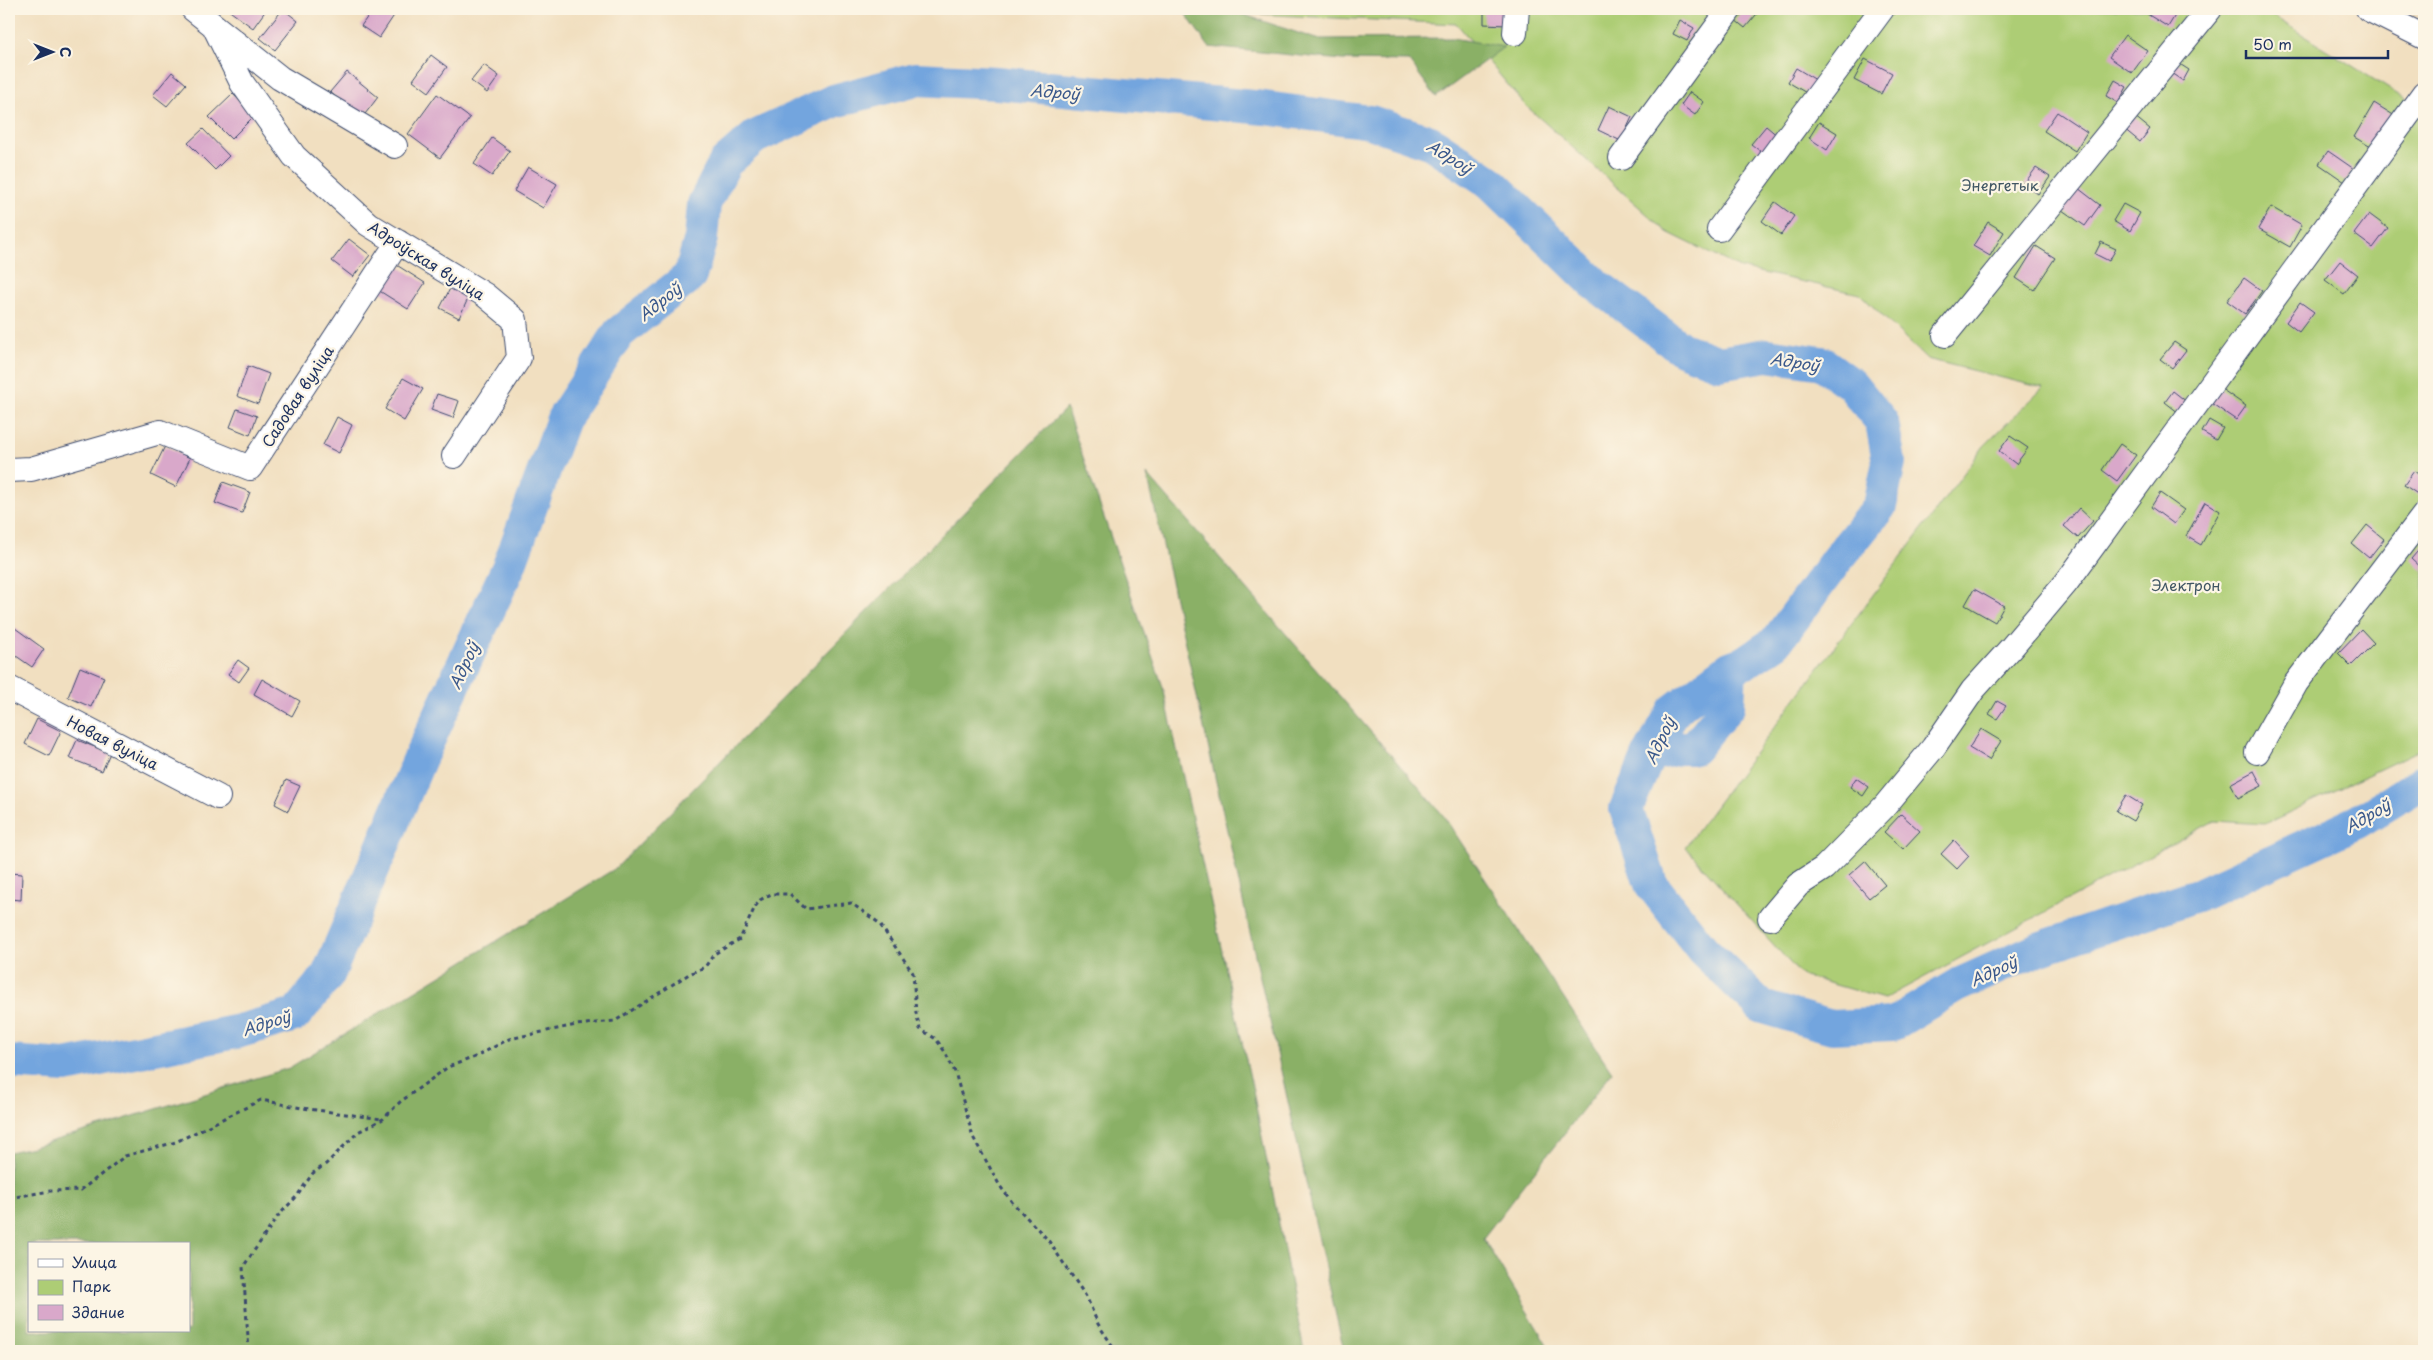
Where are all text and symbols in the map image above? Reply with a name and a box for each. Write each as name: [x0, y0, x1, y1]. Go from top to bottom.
north arrow: [28, 28, 78, 78]
scale bar: [2246, 28, 2388, 60]
text: 50 m: [2253, 32, 2292, 55]
text: С: [55, 47, 76, 57]
water label: Адроў: [1029, 77, 1083, 105]
water label: Адроў: [1423, 133, 1479, 180]
park label: Энергетык: [1961, 173, 2039, 196]
street label: Адроўская вуліца: [364, 215, 490, 306]
water label: Адроў: [632, 275, 688, 326]
street label: Садовая вуліца: [255, 340, 339, 452]
water label: Адроў: [1769, 345, 1823, 377]
park label: Электрон: [2151, 573, 2221, 596]
water label: Адроў: [442, 636, 485, 692]
street label: Новая вуліца: [63, 709, 164, 775]
water label: Адроў: [1637, 711, 1682, 767]
water label: Адроў: [2340, 791, 2396, 838]
water label: Адроў: [1966, 948, 2022, 991]
water label: Адроў: [239, 1003, 295, 1041]
legend: [28, 1242, 190, 1332]
text: Улица: [72, 1250, 117, 1273]
text: Парк: [72, 1274, 111, 1297]
text: Здание: [72, 1300, 125, 1323]

